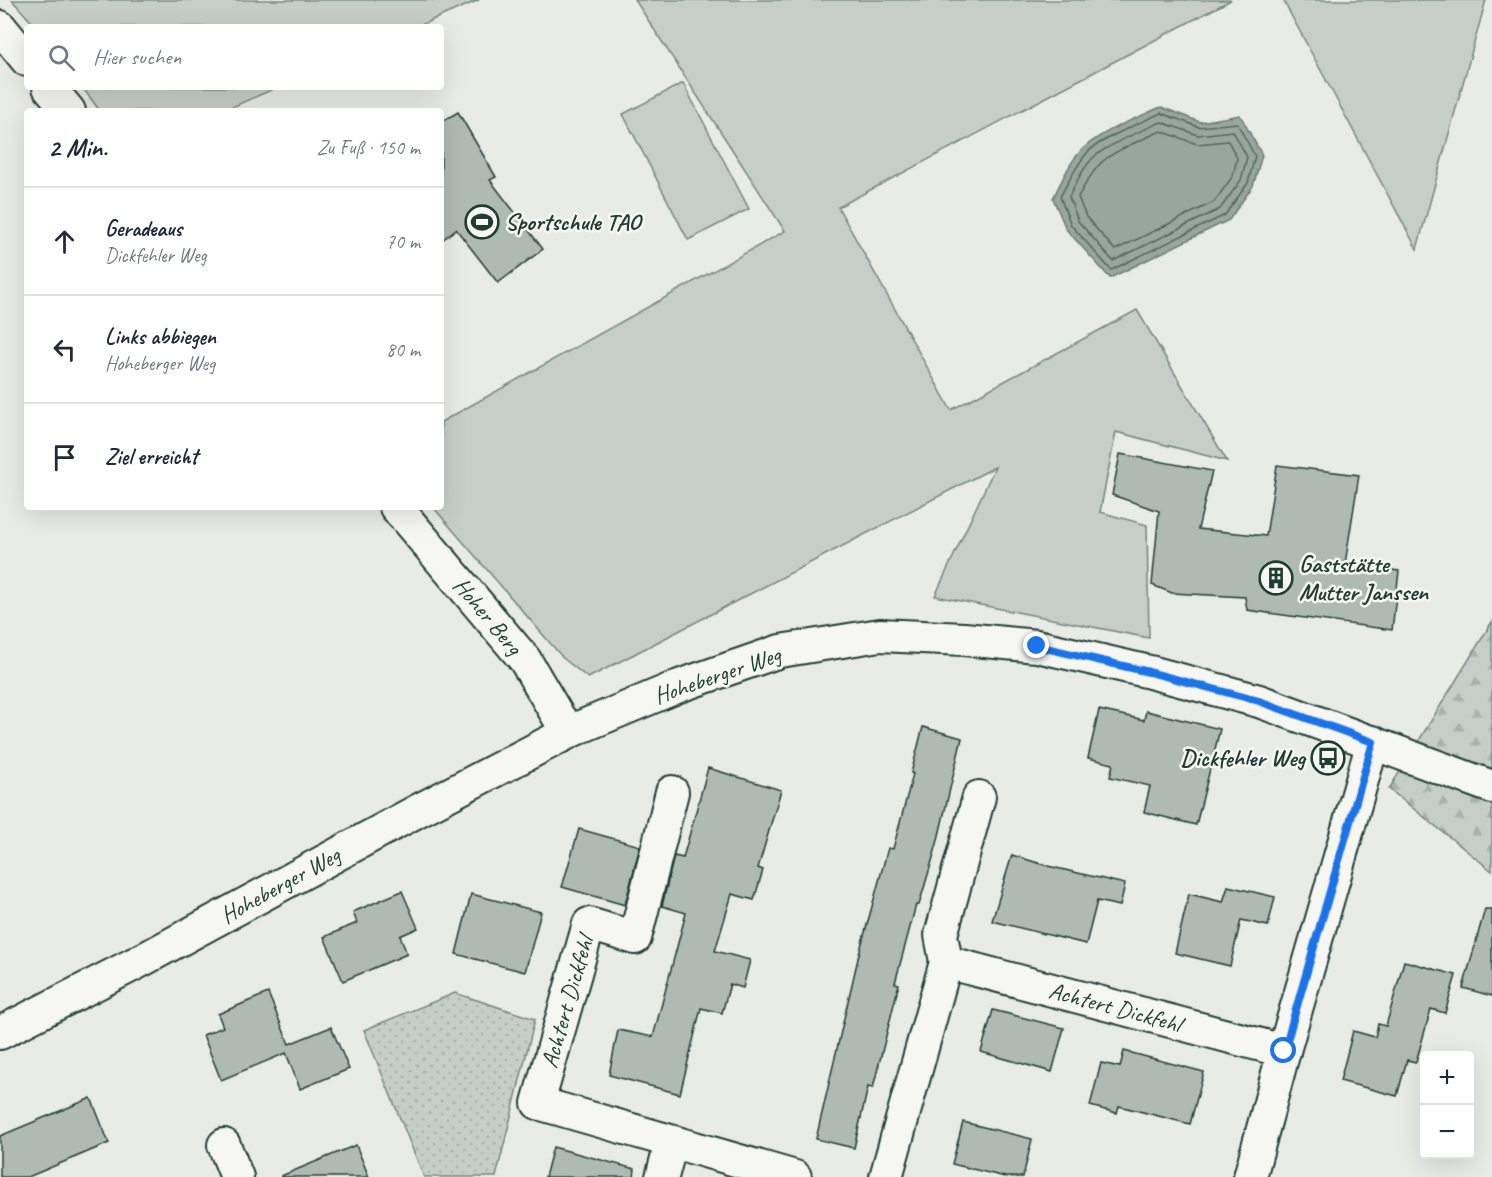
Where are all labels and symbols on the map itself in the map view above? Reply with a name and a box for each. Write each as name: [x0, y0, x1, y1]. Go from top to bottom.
sports icon: Sportschule TAO: [464, 204, 500, 240]
place label: Sportschule TAO: [505, 207, 643, 237]
place label: Gaststätte Mutter Janssen: [1299, 549, 1429, 607]
building icon: Gaststätte Mutter Janssen: [1258, 560, 1294, 596]
street label: Hoher Berg: [447, 571, 530, 662]
route end: [1023, 632, 1049, 658]
street label: Hoheberger Weg: [650, 639, 786, 711]
bus stop icon: Dickfehler Weg: [1310, 740, 1346, 776]
place label: Dickfehler Weg: [1181, 743, 1307, 773]
street label: Hoheberger Weg: [215, 839, 346, 930]
street label: Achtert Dickfehl: [534, 929, 601, 1071]
street label: Achtert Dickfehl: [1046, 975, 1188, 1040]
route start: [1270, 1037, 1296, 1063]

